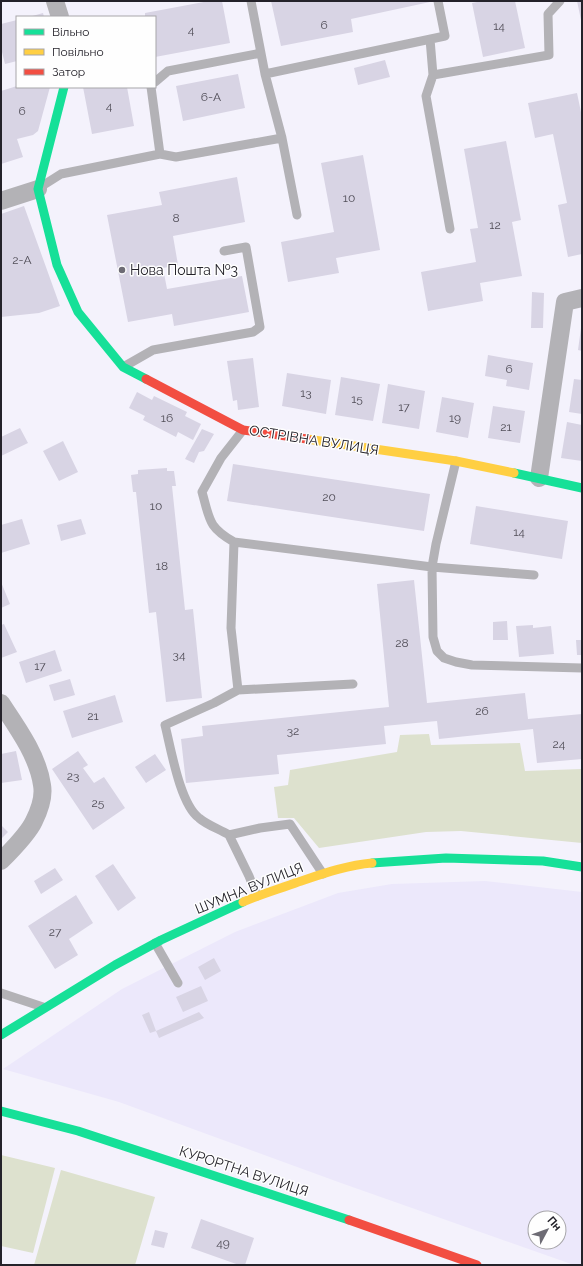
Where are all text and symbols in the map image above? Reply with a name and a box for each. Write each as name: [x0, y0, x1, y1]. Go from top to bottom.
legend: [16, 16, 156, 88]
house number: 6: [320, 18, 328, 32]
house number: 14: [493, 19, 505, 33]
house number: 4: [188, 23, 195, 37]
text: Вільно: [52, 25, 89, 39]
text: Повільно: [52, 45, 104, 59]
text: Затор: [52, 65, 85, 79]
house number: 6-А: [201, 90, 221, 104]
house number: 4: [106, 99, 113, 113]
house number: 6: [18, 104, 26, 118]
house number: 10: [343, 191, 355, 205]
house number: 8: [172, 211, 180, 225]
house number: 12: [489, 218, 501, 232]
house number: 2-А: [12, 253, 32, 267]
place label: Нова Пошта №3: [130, 262, 238, 278]
marker: Нова Пошта №3: [117, 265, 127, 275]
house number: 6: [505, 362, 513, 376]
house number: 13: [300, 386, 312, 400]
house number: 15: [351, 392, 363, 406]
house number: 17: [398, 400, 410, 414]
house number: 16: [161, 411, 173, 425]
house number: 19: [449, 411, 461, 425]
house number: 21: [500, 420, 512, 434]
street label: ОСТРІВНА ВУЛИЦЯ: [248, 422, 380, 458]
house number: 20: [322, 490, 336, 504]
house number: 10: [150, 499, 162, 513]
house number: 14: [513, 525, 525, 539]
house number: 18: [156, 559, 168, 573]
house number: 28: [395, 636, 409, 650]
house number: 34: [173, 648, 186, 662]
house number: 17: [34, 659, 46, 673]
house number: 26: [475, 704, 489, 718]
house number: 21: [87, 709, 99, 723]
house number: 32: [287, 724, 299, 738]
house number: 24: [553, 737, 566, 751]
house number: 23: [67, 769, 79, 783]
house number: 25: [92, 796, 105, 810]
street label: ШУМНА ВУЛИЦЯ: [193, 859, 305, 917]
house number: 27: [49, 925, 62, 939]
street label: КУРОРТНА ВУЛИЦЯ: [177, 1143, 311, 1199]
north arrow: [527, 1210, 567, 1250]
text: Пн: [544, 1214, 564, 1234]
house number: 49: [216, 1236, 230, 1250]

